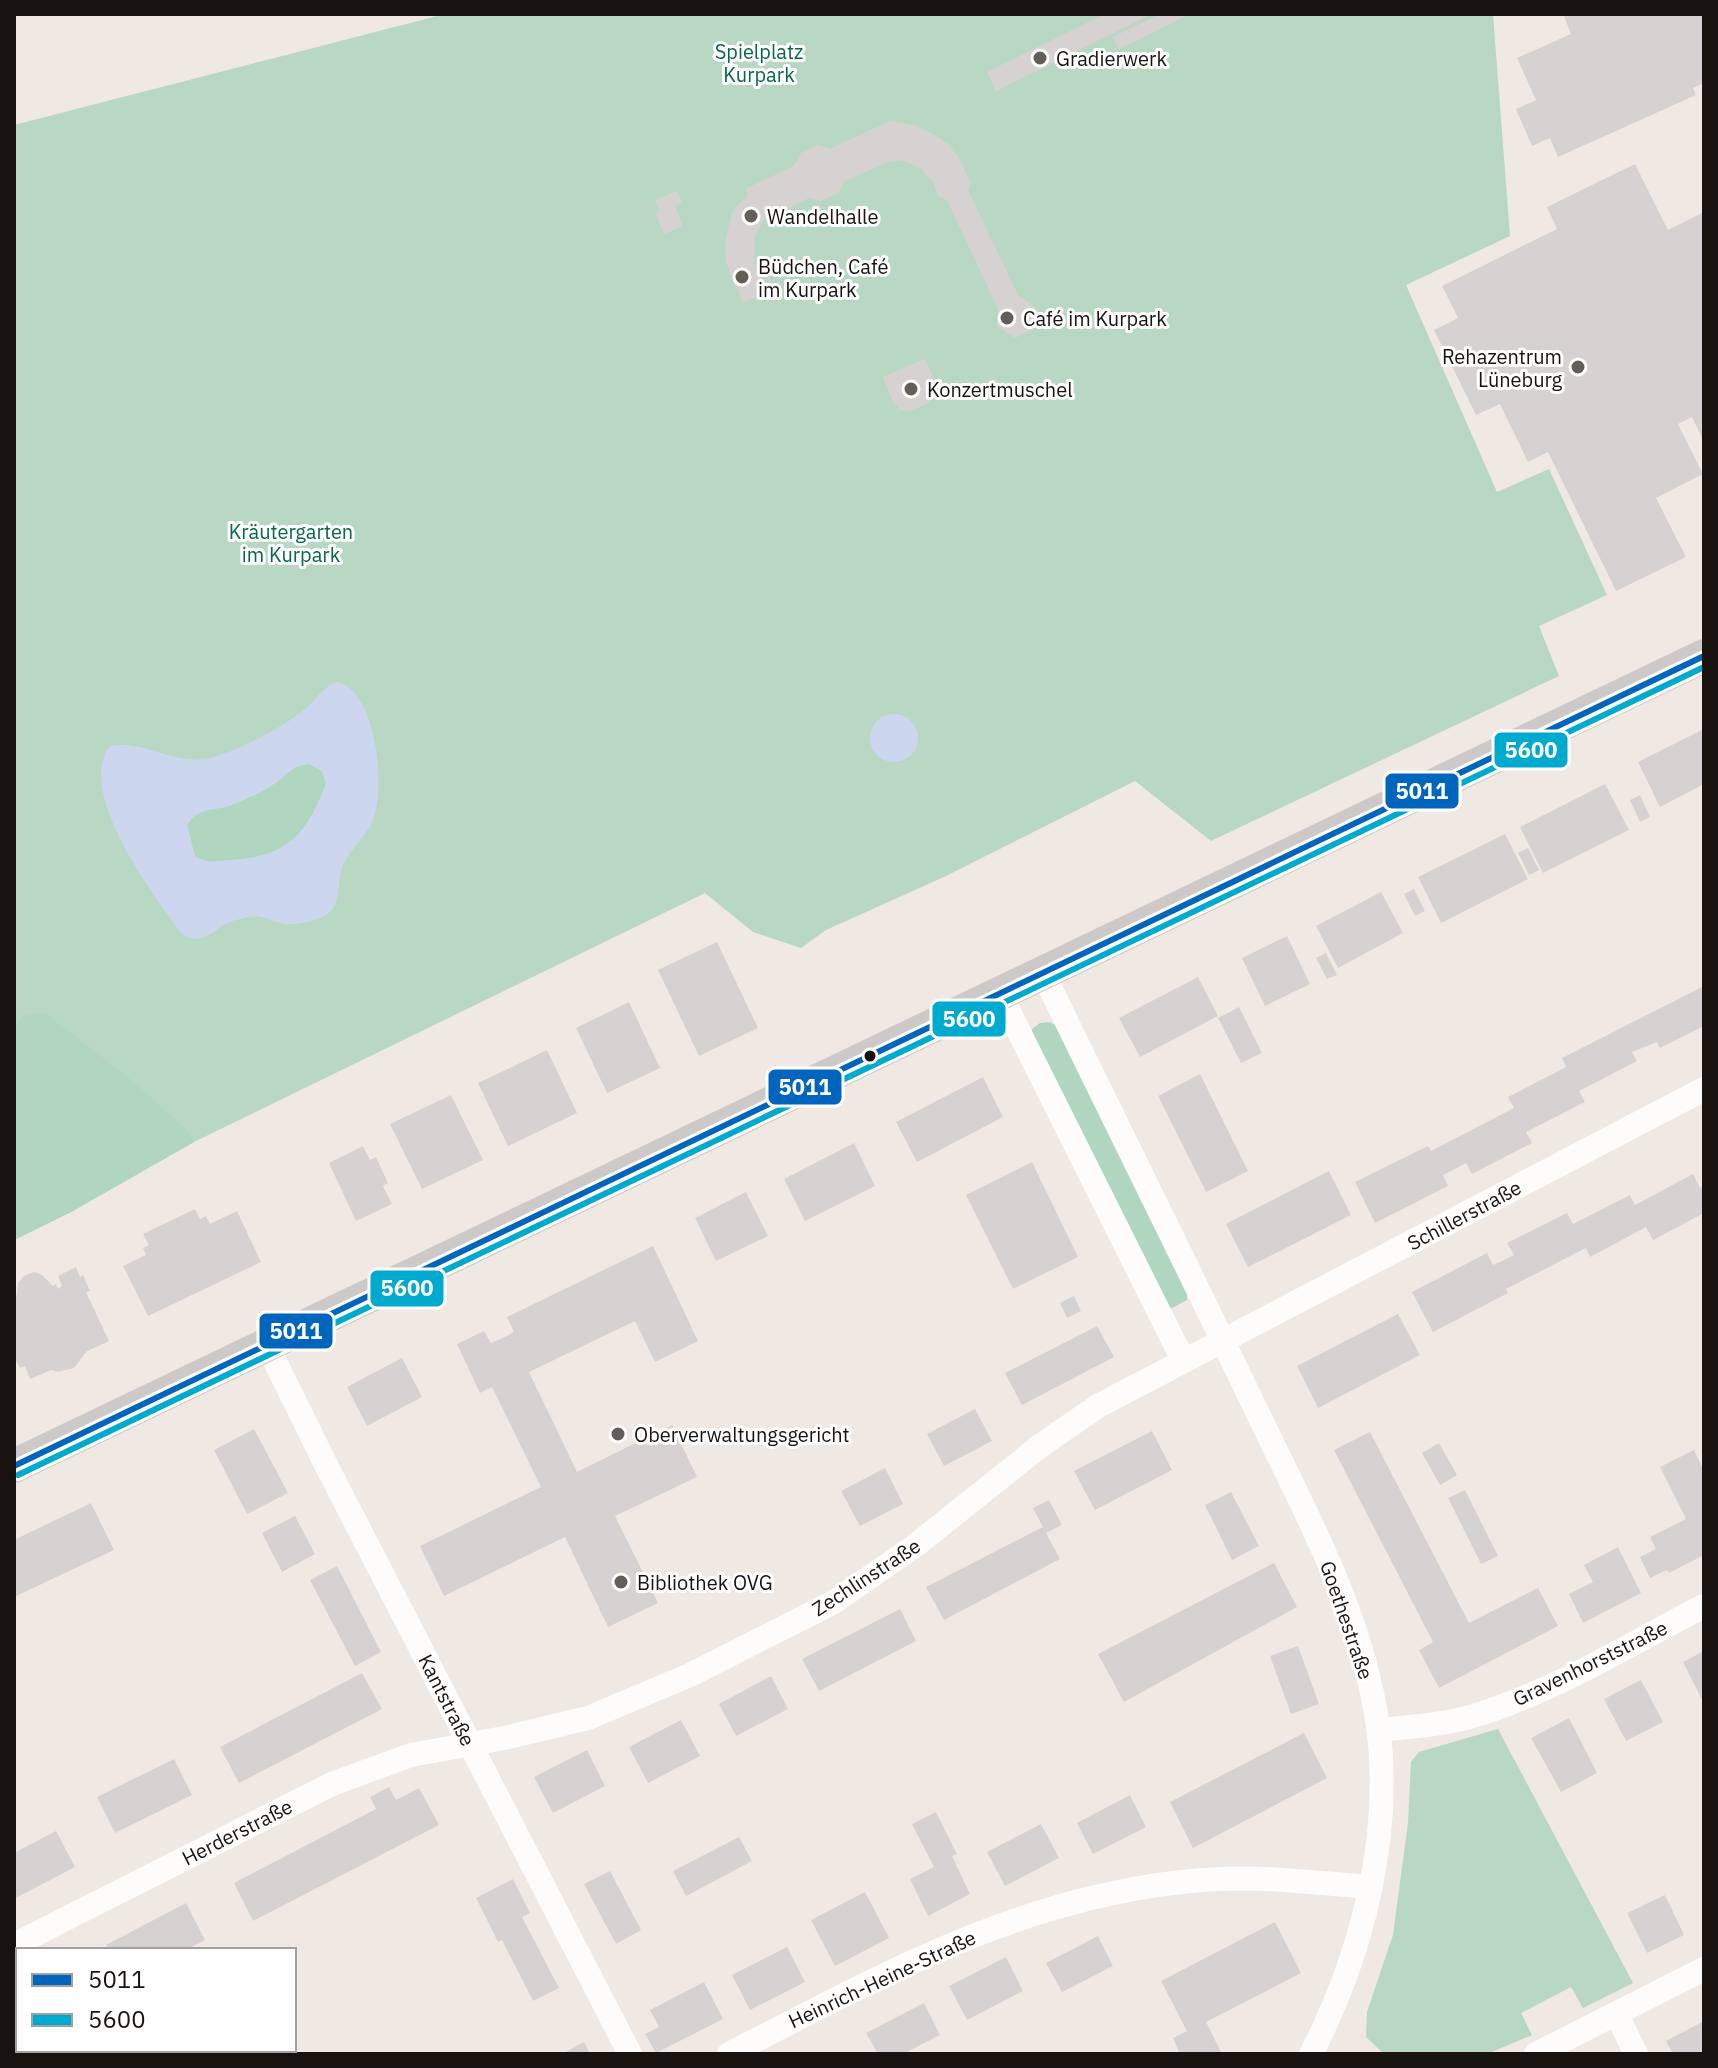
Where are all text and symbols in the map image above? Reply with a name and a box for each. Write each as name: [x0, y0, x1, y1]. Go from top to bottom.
park label: Spielplatz Kurpark: [715, 38, 803, 88]
place label: Gradierwerk: [1056, 45, 1167, 72]
marker: Gradierwerk: [1031, 49, 1049, 67]
place label: Wandelhalle: [767, 203, 878, 230]
marker: Wandelhalle: [742, 207, 760, 225]
place label: Büdchen, Café im Kurpark: [758, 253, 888, 303]
marker: Büdchen, Café im Kurpark: [733, 268, 751, 286]
place label: Café im Kurpark: [1023, 305, 1167, 332]
marker: Café im Kurpark: [998, 309, 1016, 327]
place label: Rehazentrum Lüneburg: [1442, 343, 1562, 393]
marker: Rehazentrum Lüneburg: [1569, 358, 1587, 376]
place label: Konzertmuschel: [927, 376, 1073, 403]
marker: Konzertmuschel: [902, 380, 920, 398]
park label: Kräutergarten im Kurpark: [229, 518, 353, 568]
line badge: 5600: [1493, 731, 1569, 769]
text: 5600: [1505, 735, 1557, 764]
line badge: 5011: [1384, 772, 1460, 810]
text: 5011: [1396, 776, 1448, 805]
line badge: 5600: [931, 1000, 1007, 1038]
text: 5600: [943, 1004, 995, 1033]
unlabelled marker: [862, 1048, 878, 1064]
line badge: 5011: [767, 1068, 843, 1106]
text: 5011: [779, 1072, 831, 1101]
street label: Schillerstraße: [1402, 1174, 1526, 1256]
line badge: 5600: [369, 1269, 445, 1308]
text: 5600: [381, 1273, 433, 1302]
line badge: 5011: [258, 1312, 334, 1350]
text: 5011: [270, 1316, 322, 1345]
place label: Oberverwaltungsgericht: [634, 1421, 850, 1448]
marker: Oberverwaltungsgericht: [609, 1425, 627, 1443]
street label: Zechlinstraße: [807, 1532, 925, 1622]
street label: Goethestraße: [1314, 1557, 1380, 1683]
place label: Bibliothek OVG: [637, 1569, 773, 1596]
marker: Bibliothek OVG: [612, 1573, 630, 1591]
street label: Gravenhorststraße: [1508, 1614, 1672, 1712]
street label: Kantstraße: [412, 1649, 482, 1751]
street label: Herderstraße: [177, 1793, 297, 1871]
street label: Heinrich-Heine-Straße: [784, 1924, 980, 2034]
legend: [16, 1948, 296, 2052]
text: 5011: [88, 1963, 146, 1995]
text: 5600: [88, 2003, 146, 2035]

